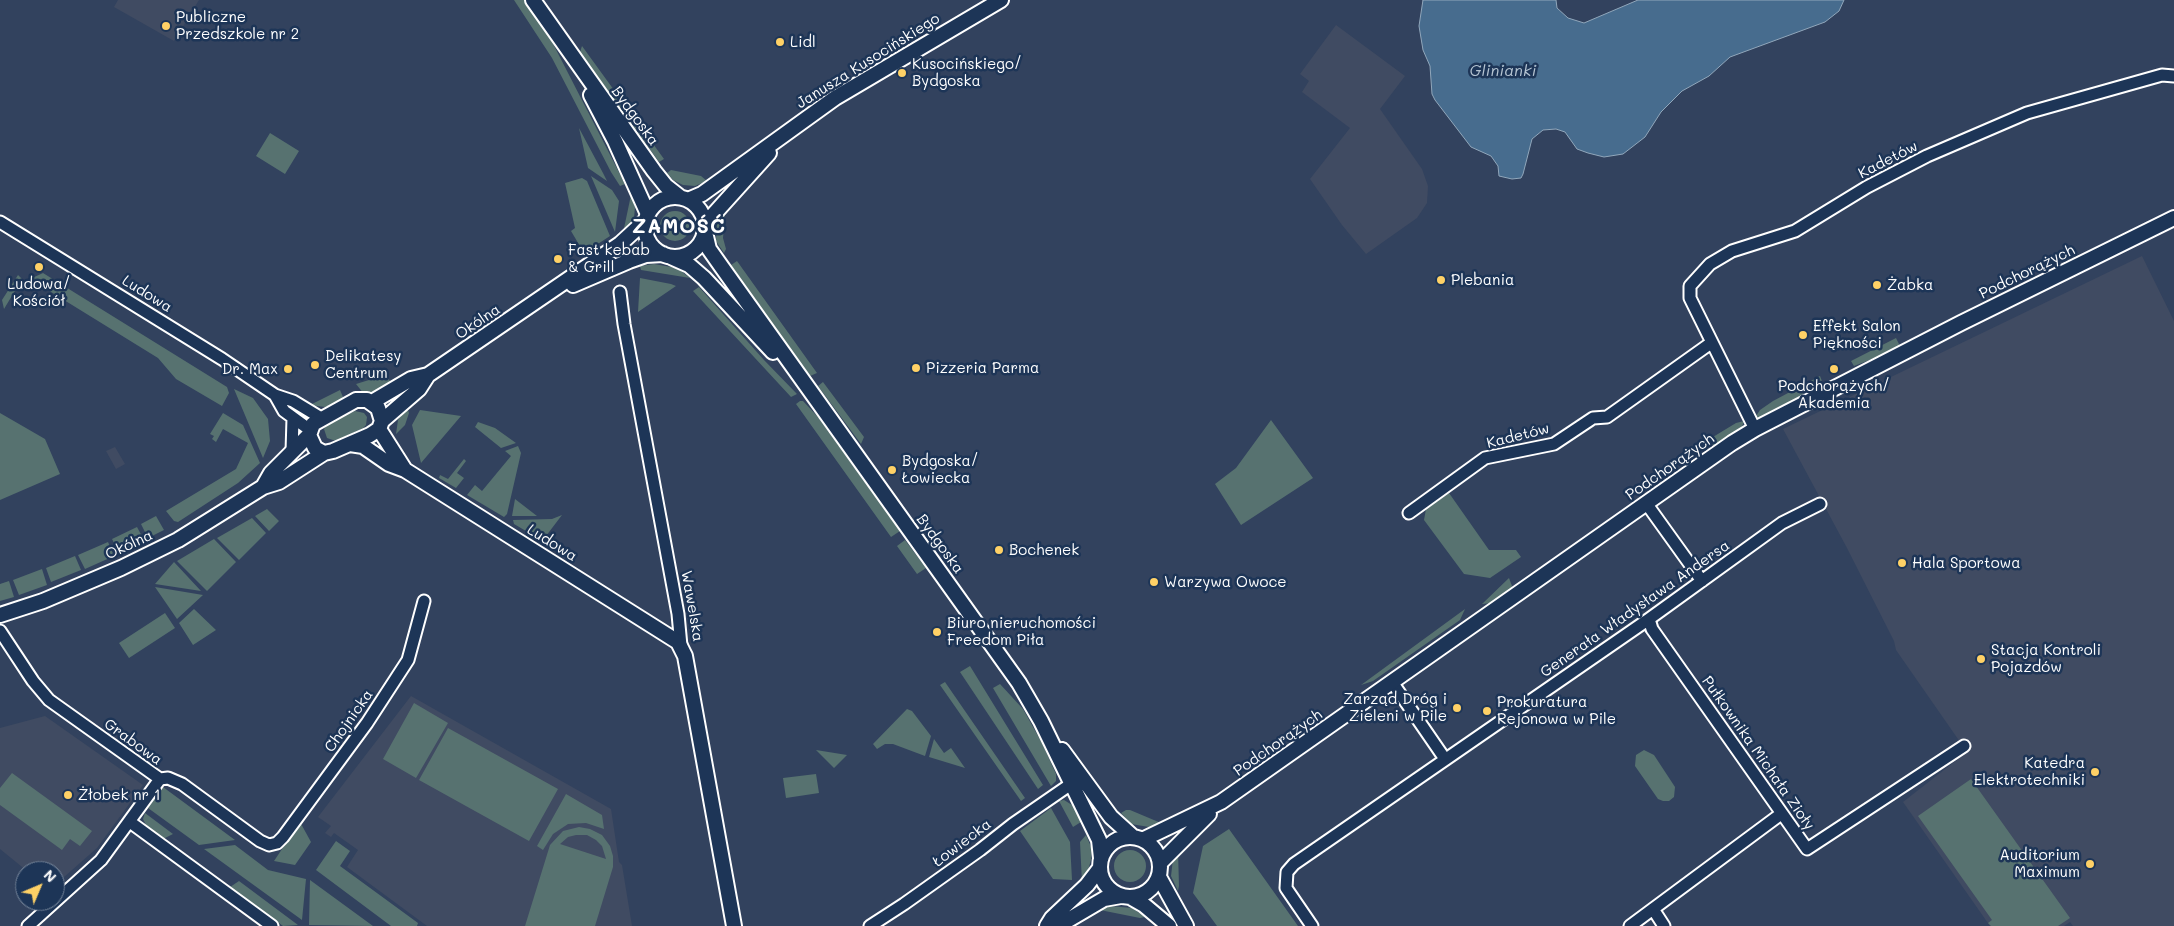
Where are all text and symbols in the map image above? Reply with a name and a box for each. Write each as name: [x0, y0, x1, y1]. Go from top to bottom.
place label: Publiczne Przedszkole nr 2: [176, 8, 299, 43]
street label: Janusza Kusocińskiego: [793, 9, 943, 113]
marker: Publiczne Przedszkole nr 2: [160, 20, 172, 32]
place label: Lidl: [790, 33, 816, 51]
marker: Lidl: [774, 36, 786, 48]
place label: Kusocińskiego/ Bydgoska: [912, 55, 1022, 90]
water label: Glinianki: [1470, 61, 1536, 81]
marker: Kusocińskiego/ Bydgoska: [896, 67, 908, 79]
street label: Bydgoska: [607, 83, 663, 149]
street label: Kadetów: [1855, 137, 1921, 183]
district label: ZAMOŚĆ: [631, 215, 727, 239]
place label: Fast kebab & Grill: [568, 241, 650, 276]
street label: Podchorążych: [1976, 241, 2078, 303]
marker: Fast kebab & Grill: [552, 253, 564, 265]
marker: Ludowa/ Kościół: [33, 261, 45, 273]
place label: Plebania: [1451, 271, 1514, 289]
street label: Ludowa: [119, 272, 175, 316]
marker: Plebania: [1435, 274, 1447, 286]
place label: Ludowa/ Kościół: [7, 275, 71, 310]
place label: Żabka: [1887, 276, 1933, 294]
marker: Żabka: [1871, 279, 1883, 291]
street label: Okólna: [452, 301, 504, 343]
place label: Effekt Salon Piękności: [1813, 317, 1901, 352]
marker: Effekt Salon Piękności: [1797, 329, 1809, 341]
place label: Delikatesy Centrum: [325, 347, 401, 382]
marker: Delikatesy Centrum: [309, 359, 321, 371]
place label: Pizzeria Parma: [926, 359, 1039, 377]
place label: Dr. Max: [222, 360, 278, 378]
marker: Pizzeria Parma: [910, 362, 922, 374]
marker: Dr. Max: [282, 363, 294, 375]
marker: Podchorążych/ Akademia: [1828, 363, 1840, 375]
place label: Podchorążych/ Akademia: [1778, 377, 1890, 412]
street label: Kadetów: [1485, 419, 1551, 453]
street label: Podchorążych: [1622, 430, 1718, 504]
place label: Bydgoska/ Łowiecka: [902, 452, 979, 487]
marker: Bydgoska/ Łowiecka: [886, 464, 898, 476]
street label: Bydgoska: [912, 511, 968, 577]
street label: Ludowa: [524, 521, 580, 565]
street label: Okólna: [102, 526, 156, 564]
street label: Generała Władysława Andersa: [1537, 537, 1733, 681]
place label: Bochenek: [1009, 541, 1079, 559]
marker: Bochenek: [993, 544, 1005, 556]
place label: Hala Sportowa: [1912, 554, 2021, 572]
marker: Hala Sportowa: [1896, 557, 1908, 569]
street label: Wawelska: [677, 569, 707, 643]
place label: Warzywa Owoce: [1164, 573, 1287, 591]
marker: Warzywa Owoce: [1148, 576, 1160, 588]
place label: Biuro nieruchomości Freedom Piła: [947, 614, 1096, 649]
marker: Biuro nieruchomości Freedom Piła: [931, 626, 943, 638]
place label: Stacja Kontroli Pojazdów: [1991, 641, 2101, 676]
marker: Stacja Kontroli Pojazdów: [1975, 653, 1987, 665]
street label: Pułkownika Michała Zioły: [1698, 673, 1818, 833]
street label: Chojnicka: [321, 686, 377, 756]
place label: Zarząd Dróg i Zieleni w Pile: [1343, 690, 1447, 725]
place label: Prokuratura Rejonowa w Pile: [1497, 693, 1616, 728]
marker: Zarząd Dróg i Zieleni w Pile: [1451, 702, 1463, 714]
marker: Prokuratura Rejonowa w Pile: [1481, 705, 1493, 717]
street label: Podchorążych: [1230, 706, 1326, 780]
street label: Grabowa: [100, 715, 166, 769]
place label: Katedra Elektrotechniki: [1974, 754, 2085, 789]
marker: Katedra Elektrotechniki: [2089, 766, 2101, 778]
place label: Żłobek nr 1: [78, 786, 161, 804]
marker: Żłobek nr 1: [62, 789, 74, 801]
street label: Łowiecka: [929, 815, 995, 871]
place label: Auditorium Maximum: [2000, 846, 2080, 881]
marker: Auditorium Maximum: [2084, 858, 2096, 870]
north arrow: [15, 861, 65, 911]
text: N: [40, 865, 61, 886]

